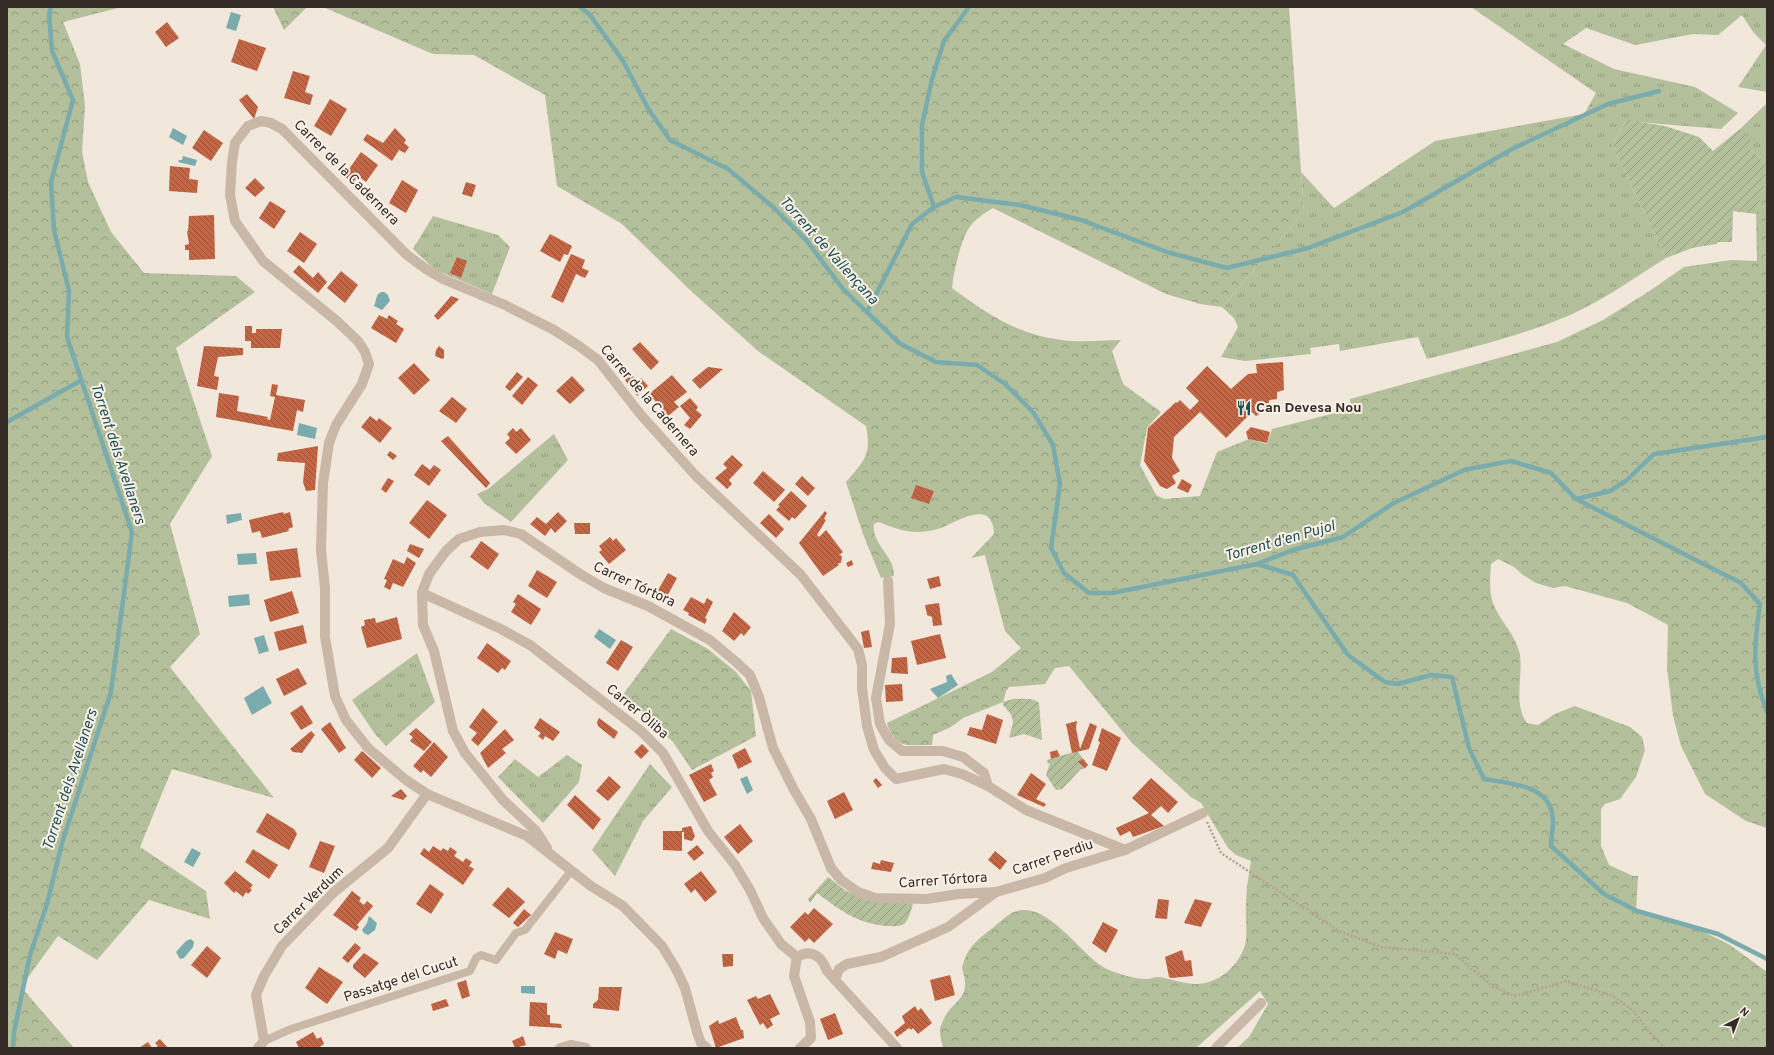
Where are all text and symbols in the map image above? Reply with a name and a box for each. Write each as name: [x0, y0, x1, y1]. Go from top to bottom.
street label: Carrer de la Cadernera: [290, 117, 402, 229]
water label: Torrent de Vallençana: [774, 193, 882, 309]
street label: Carrer de la Cadernera: [596, 342, 702, 460]
water label: Torrent dels Avellaners: [85, 381, 149, 527]
restaurant icon: Can Devesa Nou: [1235, 399, 1253, 417]
place label: Can Devesa Nou: [1256, 400, 1362, 417]
water label: Torrent d'en Pujol: [1223, 517, 1339, 567]
street label: Carrer Tórtora: [590, 559, 678, 611]
street label: Carrer Òliba: [602, 680, 672, 743]
water label: Torrent dels Avellaners: [39, 707, 103, 853]
street label: Carrer Perdiu: [1010, 836, 1096, 880]
street label: Carrer Verdum: [270, 863, 348, 939]
street label: Carrer Tórtora: [898, 869, 988, 893]
street label: Passatge del Cucut: [342, 954, 460, 1006]
north arrow: [1718, 999, 1758, 1039]
text: N: [1736, 1004, 1752, 1020]

